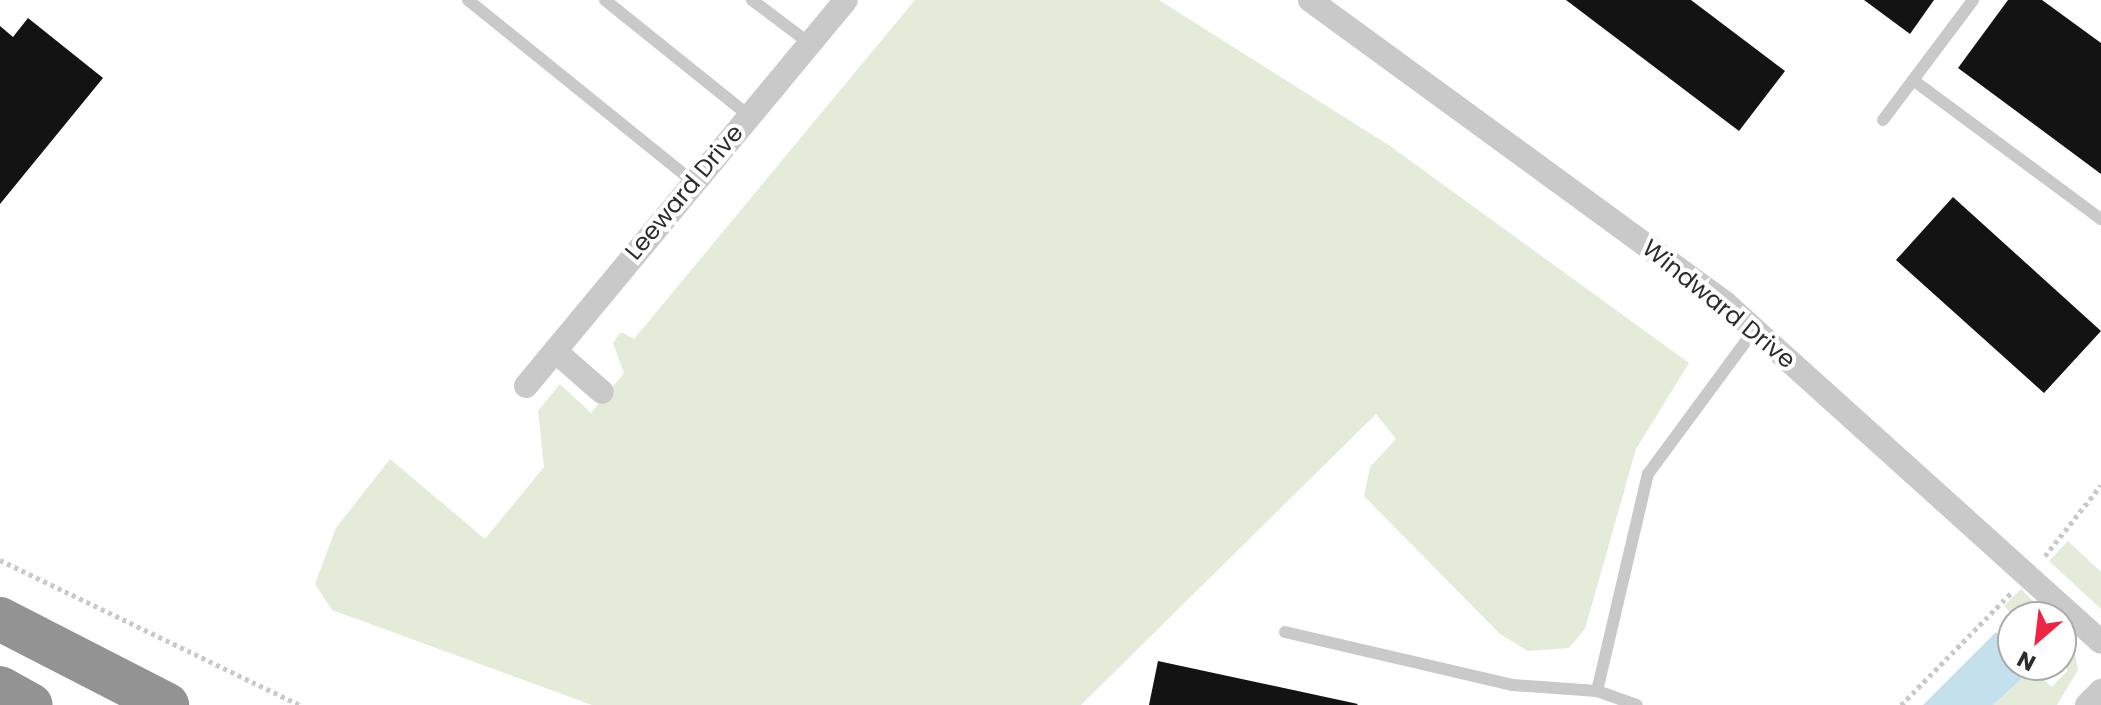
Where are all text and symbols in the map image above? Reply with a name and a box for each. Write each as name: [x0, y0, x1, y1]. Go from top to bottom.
street label: Leeward Drive: [619, 118, 749, 266]
street label: Windward Drive: [1637, 233, 1801, 375]
north arrow: [1997, 601, 2077, 681]
text: N: [2012, 643, 2041, 678]

